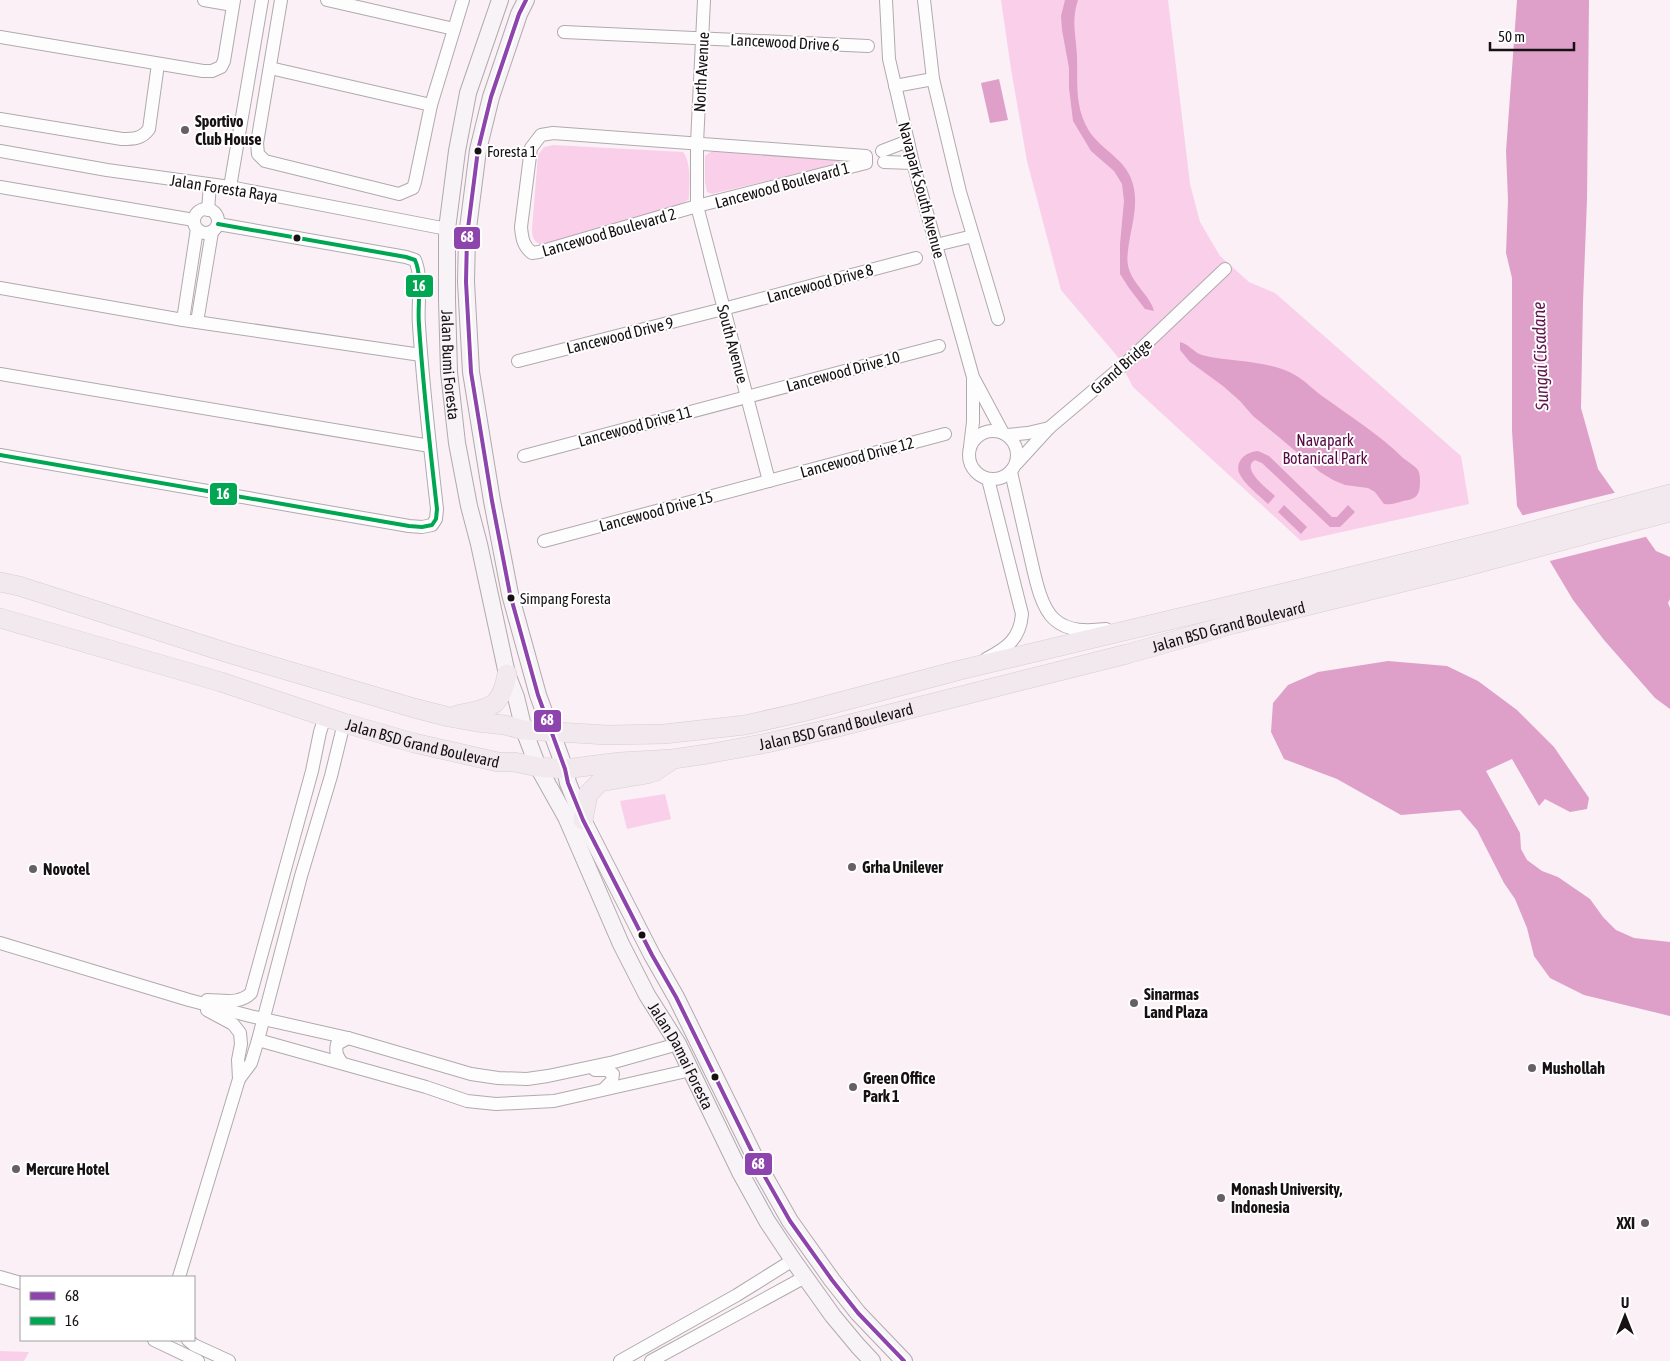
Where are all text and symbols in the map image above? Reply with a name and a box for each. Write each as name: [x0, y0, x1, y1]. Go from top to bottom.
scale bar: [1490, 20, 1574, 52]
text: 50 m: [1498, 28, 1525, 45]
street label: Lancewood Drive 6: [730, 30, 840, 54]
street label: North Avenue: [690, 31, 712, 113]
place label: Sportivo Club House: [195, 112, 261, 148]
street label: Navapark South Avenue: [894, 120, 949, 260]
marker: Sportivo Club House: [179, 124, 191, 136]
place label: Foresta 1: [487, 143, 537, 160]
marker: Foresta 1: [473, 146, 483, 156]
street label: Lancewood Boulevard 1: [713, 158, 851, 212]
street label: Jalan Foresta Raya: [169, 171, 279, 206]
street label: Lancewood Boulevard 2: [540, 204, 678, 260]
line badge: 68: [453, 226, 481, 250]
text: 68: [460, 229, 474, 245]
unlabelled marker: [292, 233, 302, 243]
street label: Lancewood Drive 8: [765, 260, 875, 306]
line badge: 16: [405, 274, 434, 298]
text: 16: [412, 278, 426, 294]
water label: Sungai Cisadane: [1528, 301, 1552, 412]
street label: South Avenue: [714, 303, 752, 385]
street label: Jalan Bumi Foresta: [438, 310, 463, 421]
street label: Lancewood Drive 9: [565, 313, 675, 357]
street label: Grand Bridge: [1087, 335, 1156, 398]
street label: Lancewood Drive 10: [784, 347, 902, 395]
street label: Lancewood Drive 11: [576, 402, 694, 450]
park label: Navapark Botanical Park: [1282, 431, 1368, 467]
street label: Lancewood Drive 12: [798, 433, 916, 481]
line badge: 16: [209, 482, 238, 506]
text: 16: [216, 486, 230, 502]
street label: Lancewood Drive 15: [597, 487, 715, 535]
place label: Simpang Foresta: [520, 590, 611, 607]
marker: Simpang Foresta: [506, 593, 516, 603]
street label: Jalan BSD Grand Boulevard: [1150, 598, 1307, 656]
street label: Jalan BSD Grand Boulevard: [757, 699, 915, 753]
line badge: 68: [533, 709, 562, 733]
text: 68: [540, 712, 554, 728]
street label: Jalan BSD Grand Boulevard: [344, 715, 501, 771]
place label: Grha Unilever: [862, 858, 943, 876]
place label: Novotel: [43, 860, 90, 878]
marker: Grha Unilever: [846, 861, 858, 873]
marker: Novotel: [27, 863, 39, 875]
unlabelled marker: [637, 930, 647, 940]
place label: Sinarmas Land Plaza: [1144, 985, 1208, 1021]
marker: Sinarmas Land Plaza: [1128, 997, 1140, 1009]
street label: Jalan Damai Foresta: [645, 999, 717, 1112]
place label: Mushollah: [1542, 1059, 1605, 1077]
marker: Mushollah: [1526, 1062, 1538, 1074]
place label: Green Office Park 1: [863, 1069, 935, 1105]
unlabelled marker: [710, 1072, 720, 1082]
marker: Green Office Park 1: [847, 1081, 859, 1093]
line badge: 68: [744, 1152, 773, 1176]
text: 68: [751, 1156, 765, 1172]
place label: Mercure Hotel: [26, 1160, 110, 1178]
marker: Mercure Hotel: [10, 1163, 22, 1175]
place label: Monash University, Indonesia: [1231, 1180, 1342, 1216]
marker: Monash University, Indonesia: [1215, 1192, 1227, 1204]
place label: XXI: [1616, 1214, 1635, 1232]
marker: XXI: [1639, 1217, 1651, 1229]
legend: [20, 1276, 195, 1341]
text: 68: [65, 1287, 79, 1304]
north arrow: [1600, 1291, 1650, 1341]
text: U: [1621, 1295, 1629, 1311]
text: 16: [65, 1312, 79, 1329]

